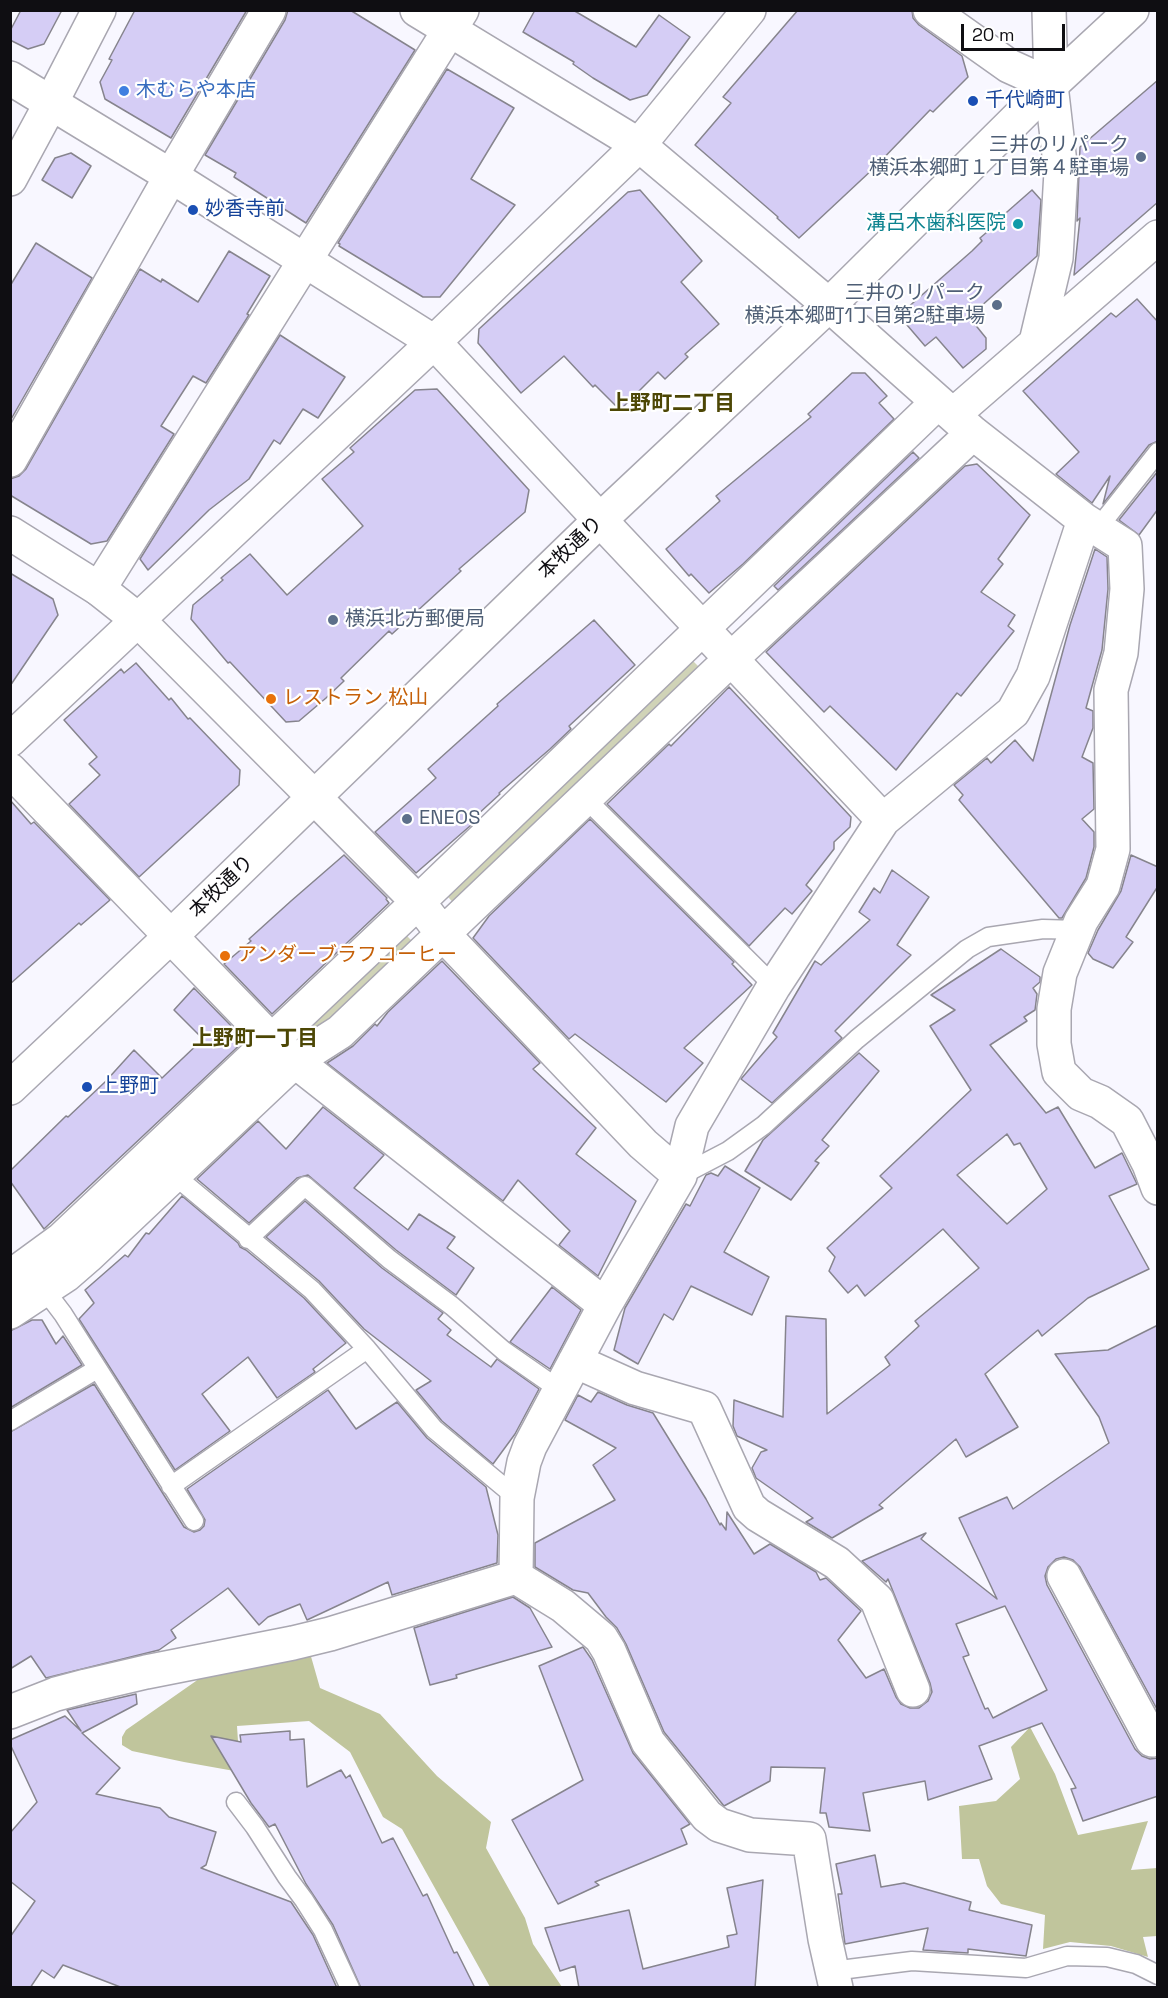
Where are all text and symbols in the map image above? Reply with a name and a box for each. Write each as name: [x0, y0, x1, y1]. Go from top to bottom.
scale bar: [964, 12, 1068, 50]
text: 20 m: [972, 23, 1015, 46]
place label: 木むらや本店: [136, 79, 256, 103]
marker: 木むらや本店: [117, 84, 131, 98]
place label: 千代崎町: [985, 89, 1065, 113]
marker: 千代崎町: [966, 94, 980, 108]
place label: 三井のリパーク 横浜本郷町１丁目第４駐車場: [869, 134, 1129, 181]
marker: 三井のリパーク 横浜本郷町１丁目第４駐車場: [1134, 150, 1148, 164]
place label: 妙香寺前: [205, 198, 285, 222]
marker: 妙香寺前: [186, 203, 200, 217]
place label: 溝呂木歯科医院: [866, 212, 1006, 236]
marker: 溝呂木歯科医院: [1011, 217, 1025, 231]
place label: 三井のリパーク 横浜本郷町1丁目第2駐車場: [745, 282, 985, 329]
marker: 三井のリパーク 横浜本郷町1丁目第2駐車場: [990, 298, 1004, 312]
district label: 上野町二丁目: [609, 391, 735, 417]
street label: 本牧通り: [534, 512, 608, 584]
place label: 横浜北方郵便局: [345, 608, 485, 632]
marker: 横浜北方郵便局: [326, 613, 340, 627]
place label: レストラン 松山: [283, 687, 428, 711]
marker: レストラン 松山: [264, 692, 278, 706]
place label: ENEOS: [419, 807, 480, 831]
marker: ENEOS: [400, 812, 414, 826]
street label: 本牧通り: [185, 851, 259, 923]
place label: アンダーブラフコーヒー: [237, 944, 457, 968]
marker: アンダーブラフコーヒー: [218, 949, 232, 963]
district label: 上野町一丁目: [192, 1026, 318, 1052]
place label: 上野町: [99, 1075, 159, 1099]
marker: 上野町: [80, 1080, 94, 1094]

